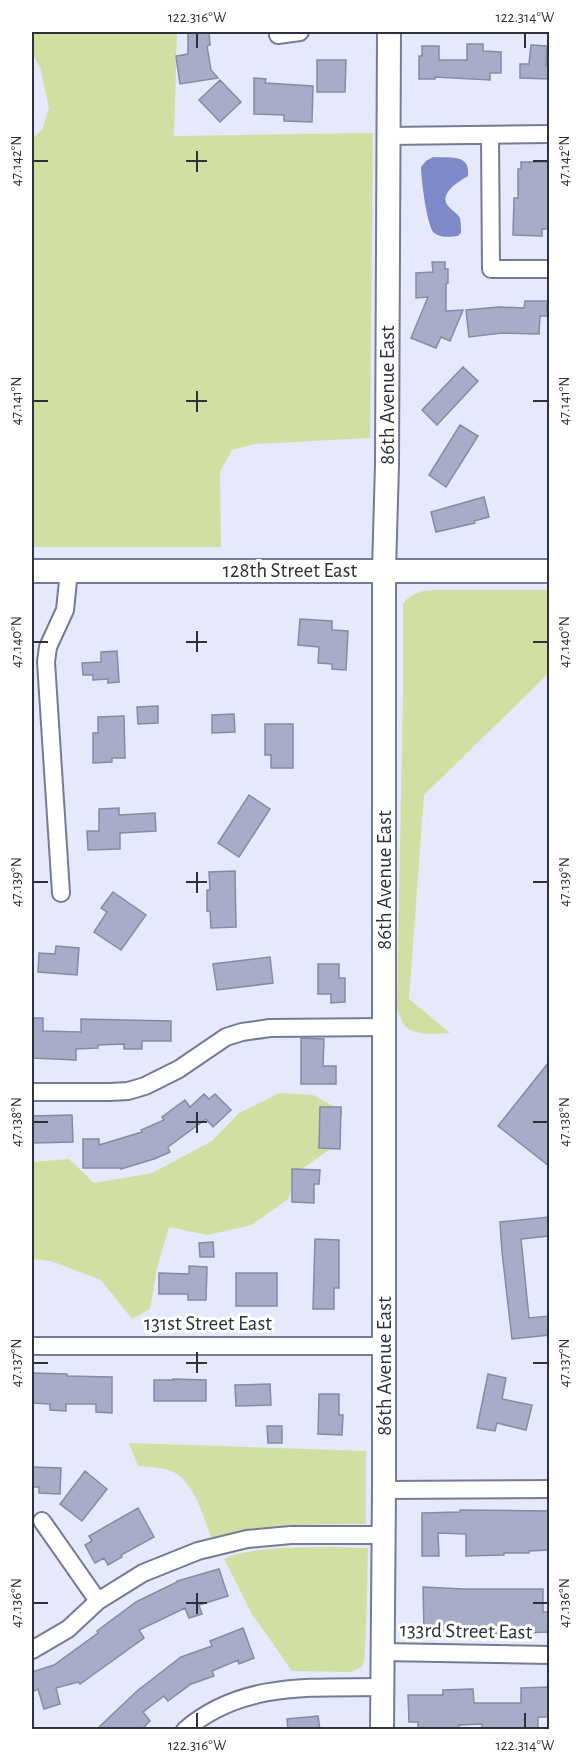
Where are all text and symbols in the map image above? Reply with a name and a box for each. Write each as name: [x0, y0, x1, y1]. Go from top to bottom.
text: 122.316°W: [168, 10, 227, 25]
text: 122.314°W: [496, 10, 555, 25]
text: 47.142°N: [9, 136, 24, 186]
text: 47.142°N: [557, 136, 572, 186]
street label: 86th Avenue East: [377, 325, 398, 465]
text: 47.141°N: [9, 376, 24, 426]
text: 47.141°N: [557, 376, 572, 426]
street label: 128th Street East: [223, 560, 358, 581]
text: 47.140°N: [9, 616, 24, 668]
text: 47.140°N: [557, 616, 572, 668]
street label: 86th Avenue East: [374, 810, 395, 950]
text: 47.139°N: [9, 857, 24, 907]
text: 47.139°N: [557, 857, 572, 907]
text: 47.138°N: [9, 1097, 24, 1147]
text: 47.138°N: [557, 1097, 572, 1147]
street label: 86th Avenue East: [374, 1296, 395, 1436]
street label: 131st Street East: [144, 1313, 272, 1334]
text: 47.137°N: [9, 1338, 24, 1388]
text: 47.137°N: [557, 1338, 572, 1388]
text: 47.136°N: [9, 1578, 24, 1628]
text: 47.136°N: [557, 1578, 572, 1628]
street label: 133rd Street East: [400, 1619, 533, 1643]
text: 122.316°W: [168, 1738, 227, 1753]
text: 122.314°W: [496, 1738, 555, 1753]

